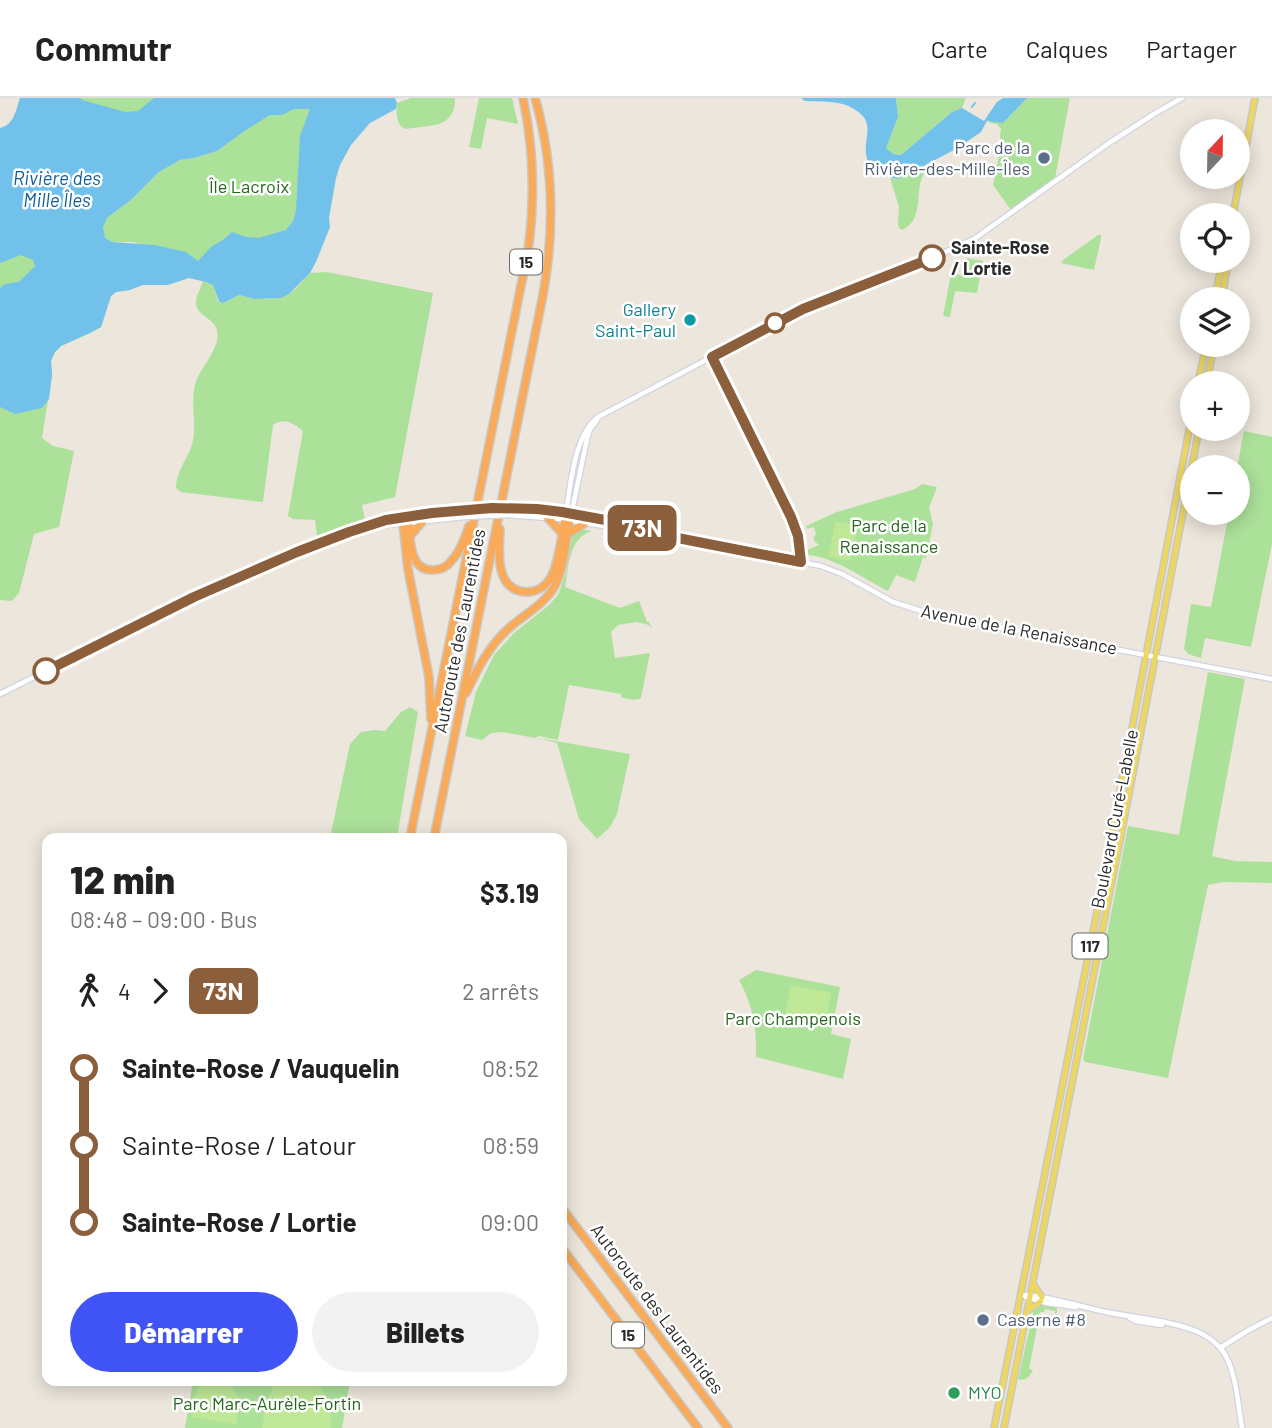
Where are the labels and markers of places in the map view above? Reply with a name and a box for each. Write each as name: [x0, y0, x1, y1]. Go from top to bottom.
place label: Parc de la Rivière-des-Mille-Îles: [864, 136, 1030, 179]
marker: Parc de la Rivière-des-Mille-Îles: [1036, 150, 1052, 166]
place label: Sainte-Rose / Lortie: [951, 236, 1049, 279]
marker: Sainte-Rose / Lortie: [919, 245, 945, 271]
place label: Gallery Saint-Paul: [595, 298, 676, 341]
marker: Gallery Saint-Paul: [682, 312, 698, 328]
unlabelled marker: [765, 313, 785, 333]
unlabelled marker: [33, 658, 59, 684]
place label: Caserne #8: [997, 1308, 1086, 1330]
marker: Caserne #8: [975, 1312, 991, 1328]
place label: MYO: [968, 1381, 1002, 1403]
marker: MYO: [946, 1385, 962, 1401]

